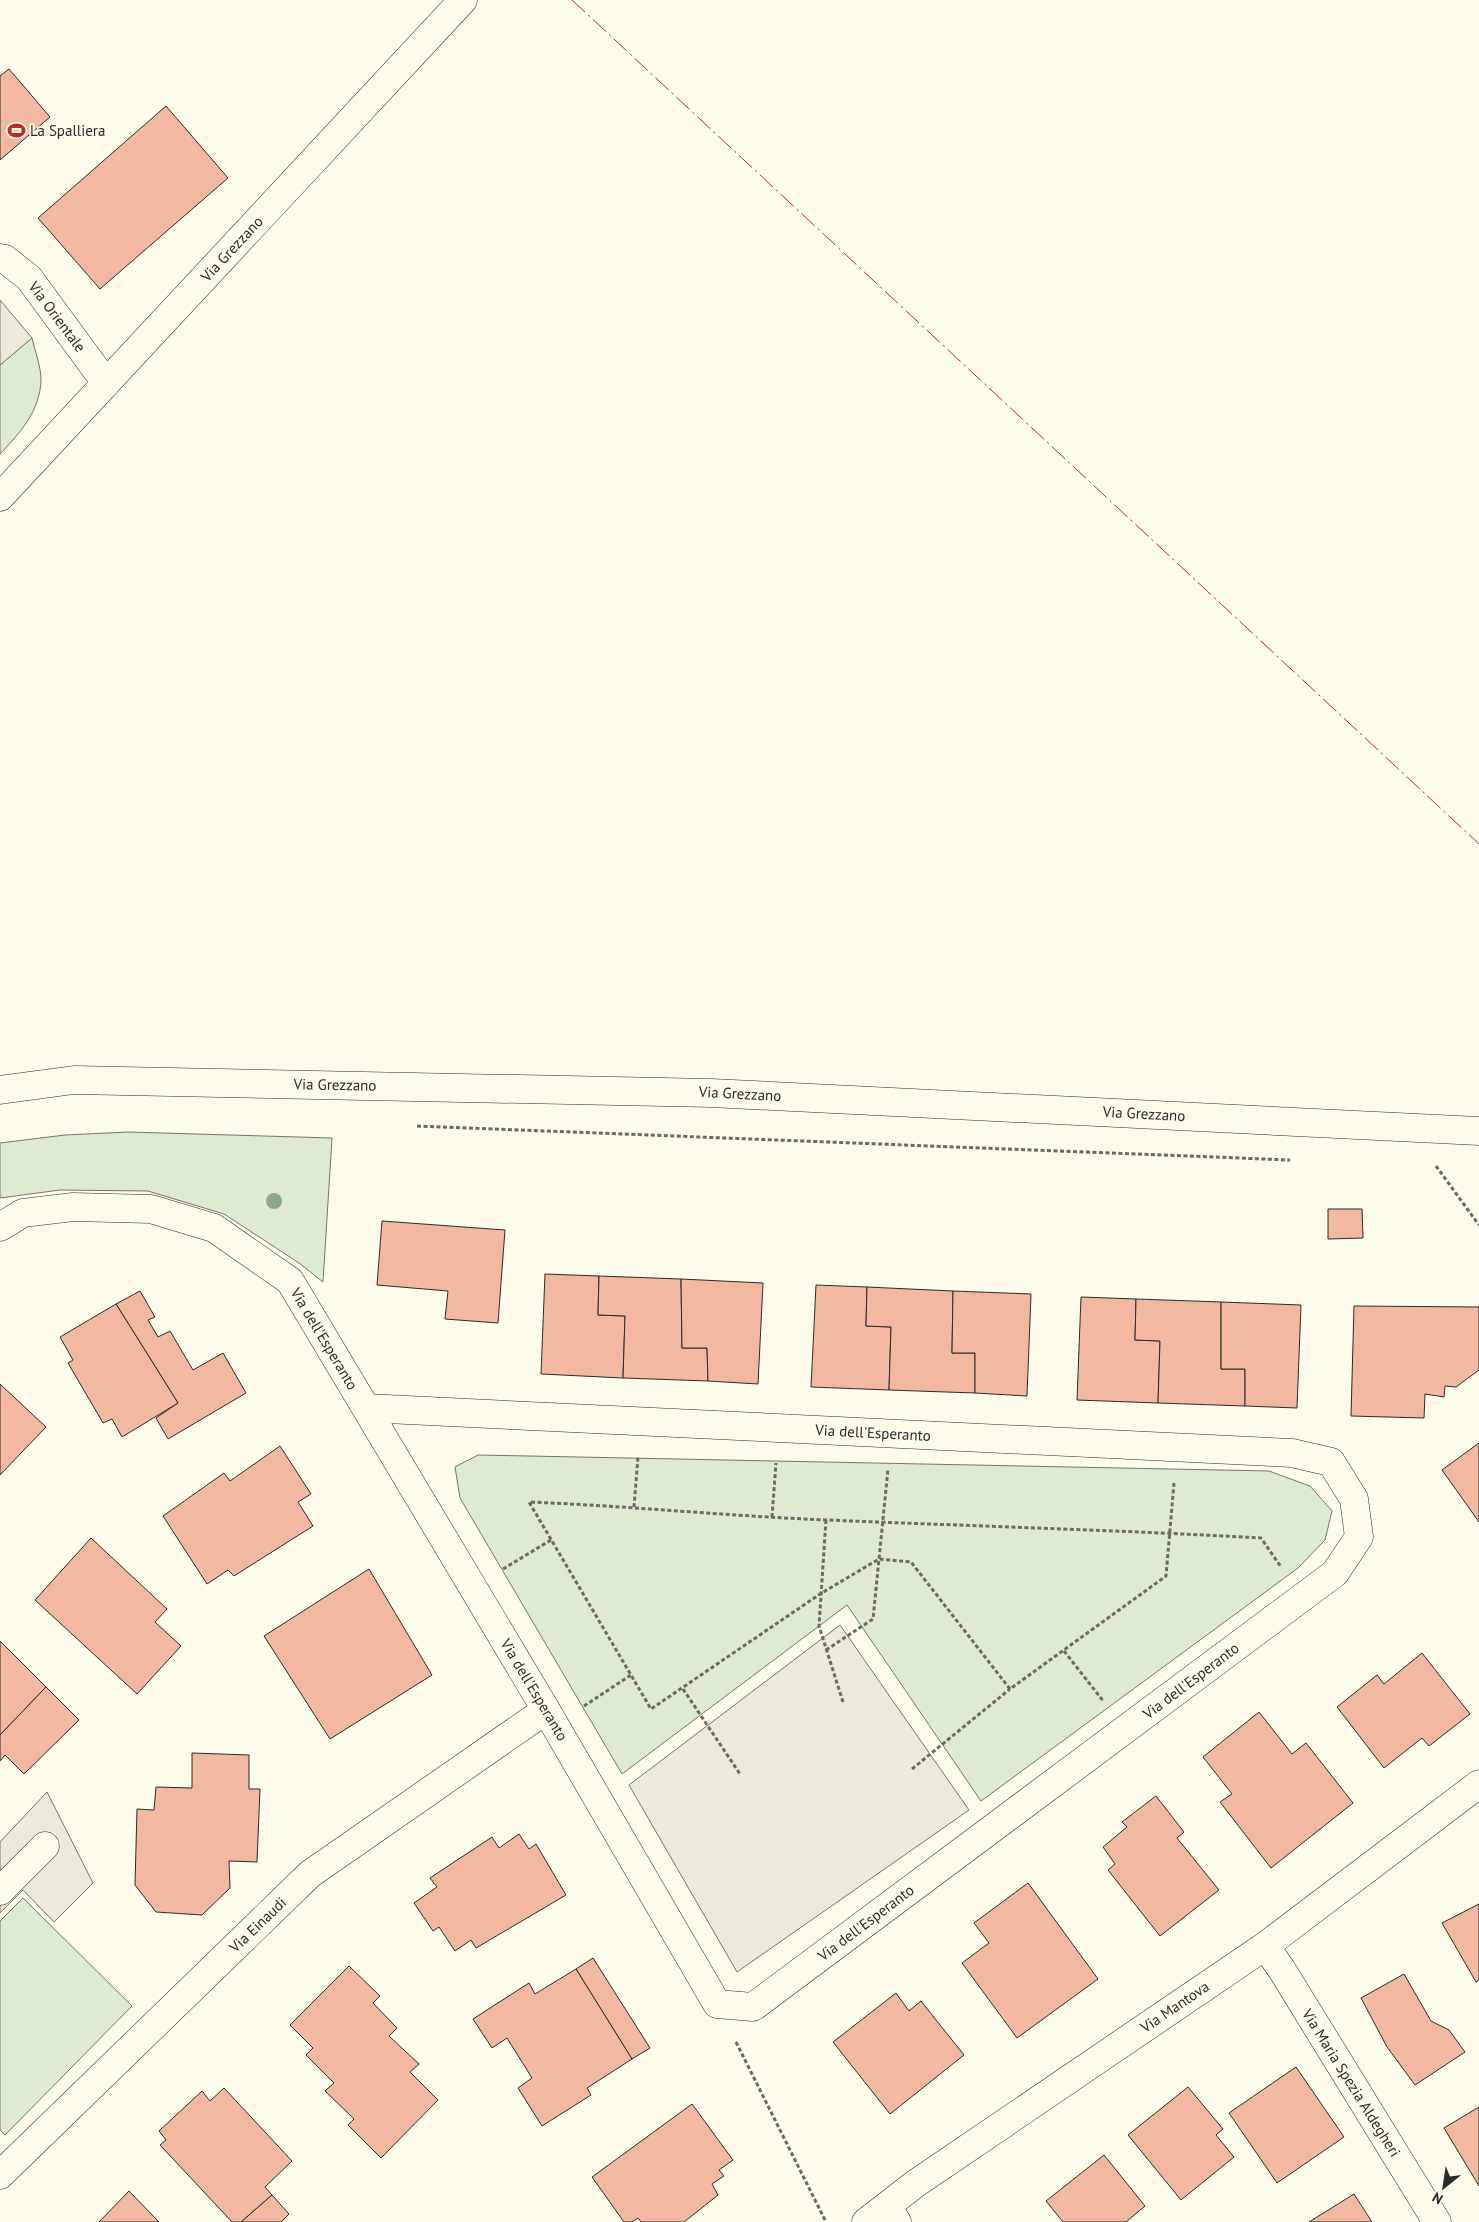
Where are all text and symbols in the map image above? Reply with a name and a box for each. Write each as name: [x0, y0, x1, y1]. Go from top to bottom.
sports icon: La Spalliera: [6, 121, 26, 141]
place label: La Spalliera: [30, 121, 105, 140]
street label: Via Grezzano: [196, 212, 267, 286]
street label: Via Orientale: [24, 277, 90, 356]
street label: Via Grezzano: [292, 1074, 377, 1095]
street label: Via Grezzano: [697, 1082, 782, 1105]
street label: Via Grezzano: [1101, 1102, 1186, 1125]
street label: Via dell'Esperanto: [286, 1283, 362, 1393]
street label: Via dell'Esperanto: [814, 1420, 931, 1445]
street label: Via dell'Esperanto: [496, 1634, 572, 1744]
street label: Via dell'Esperanto: [1138, 1638, 1243, 1724]
street label: Via dell'Esperanto: [813, 1880, 918, 1966]
street label: Via Einaudi: [224, 1893, 290, 1957]
street label: Via Mantova: [1136, 1977, 1213, 2037]
street label: Via Maria Spezia Aldegheri: [1298, 2004, 1405, 2160]
north arrow: [1419, 2162, 1469, 2212]
text: N: [1429, 2188, 1446, 2208]

